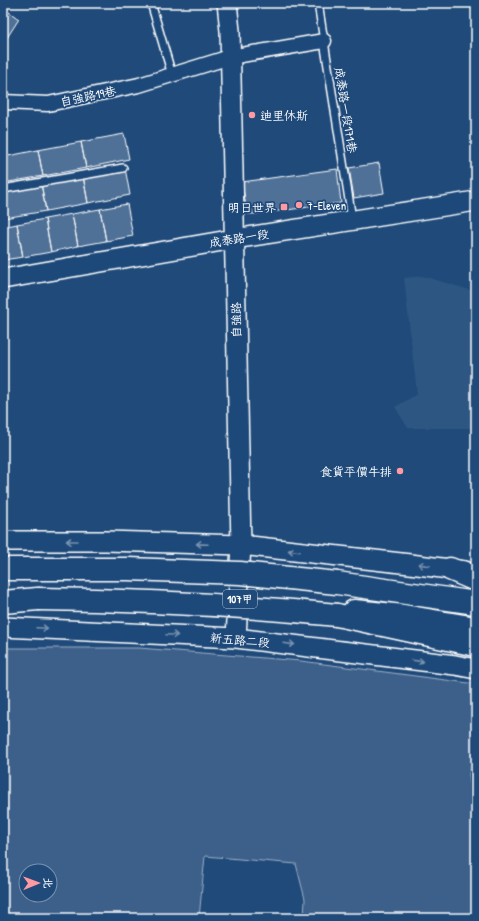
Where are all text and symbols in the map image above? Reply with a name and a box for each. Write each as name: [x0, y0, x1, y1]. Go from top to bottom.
street label: 成泰路一段171巷: [331, 66, 361, 154]
street label: 自強路19巷: [58, 82, 118, 110]
place label: 迪里休斯: [260, 107, 308, 124]
marker: 迪里休斯: [247, 110, 257, 120]
place label: 7-Eleven: [307, 197, 346, 214]
place label: 明日世界: [228, 199, 276, 216]
marker: 7-Eleven: [294, 200, 304, 210]
marker: 明日世界: [279, 202, 289, 212]
street label: 成泰路一段: [208, 225, 270, 251]
street label: 自強路: [227, 302, 245, 338]
place label: 食貨平價牛排: [320, 463, 392, 480]
marker: 食貨平價牛排: [395, 466, 405, 476]
one-way arrow: [66, 537, 79, 545]
one-way arrow: [196, 540, 209, 548]
one-way arrow: [288, 547, 301, 555]
one-way arrow: [417, 562, 430, 569]
road number: 107甲: [223, 590, 257, 608]
one-way arrow: [35, 625, 48, 632]
street label: 新五路二段: [209, 629, 271, 651]
one-way arrow: [165, 631, 178, 638]
one-way arrow: [282, 641, 295, 648]
one-way arrow: [411, 657, 424, 665]
north arrow: [18, 863, 58, 903]
text: 北: [41, 877, 55, 888]

